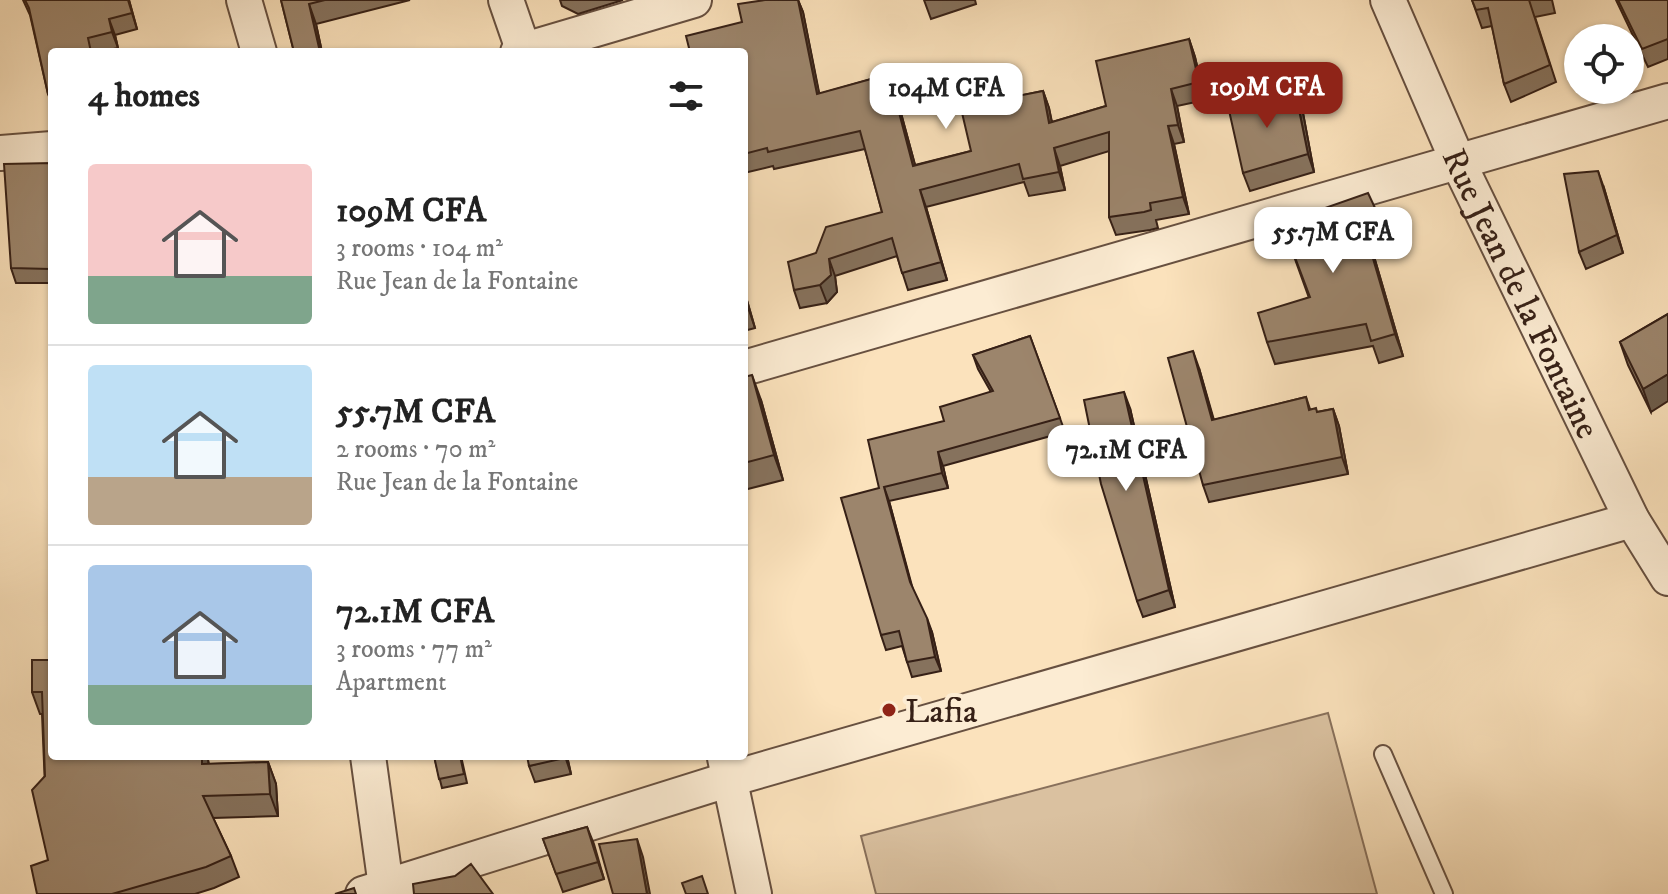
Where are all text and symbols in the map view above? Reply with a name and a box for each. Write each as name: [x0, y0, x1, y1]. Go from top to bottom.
map controls: [1564, 24, 1644, 104]
button: locate: [1564, 24, 1644, 104]
pin: 109M CFA: [1184, 62, 1350, 130]
pin: 104M CFA: [863, 63, 1029, 131]
text: 109M CFA: [1210, 71, 1324, 104]
text: 104M CFA: [888, 72, 1004, 105]
icon: filters: [664, 74, 708, 118]
text: 4 homes: [88, 75, 200, 117]
street label: Rue Jean de la Fontaine: [1432, 142, 1608, 445]
text: 109M CFA: [336, 190, 486, 232]
icon: home: [152, 196, 248, 292]
pin: 55.7M CFA: [1241, 207, 1425, 275]
text: 55.7M CFA: [1272, 216, 1394, 249]
text: 3 rooms · 104 m²: [336, 232, 503, 265]
text: Rue Jean de la Fontaine: [336, 265, 578, 298]
text: 55.7M CFA: [336, 391, 495, 433]
icon: home: [152, 397, 248, 493]
pin: 72.1M CFA: [1034, 425, 1218, 493]
text: 2 rooms · 70 m²: [336, 433, 495, 466]
text: 72.1M CFA: [1066, 434, 1186, 467]
text: Rue Jean de la Fontaine: [336, 466, 578, 499]
text: 72.1M CFA: [336, 591, 494, 633]
icon: home: [152, 597, 248, 693]
text: 3 rooms · 77 m²: [336, 633, 492, 666]
text: Apartment: [336, 666, 447, 699]
place label: Lafia: [905, 691, 978, 733]
marker: Lafia: [880, 701, 898, 719]

